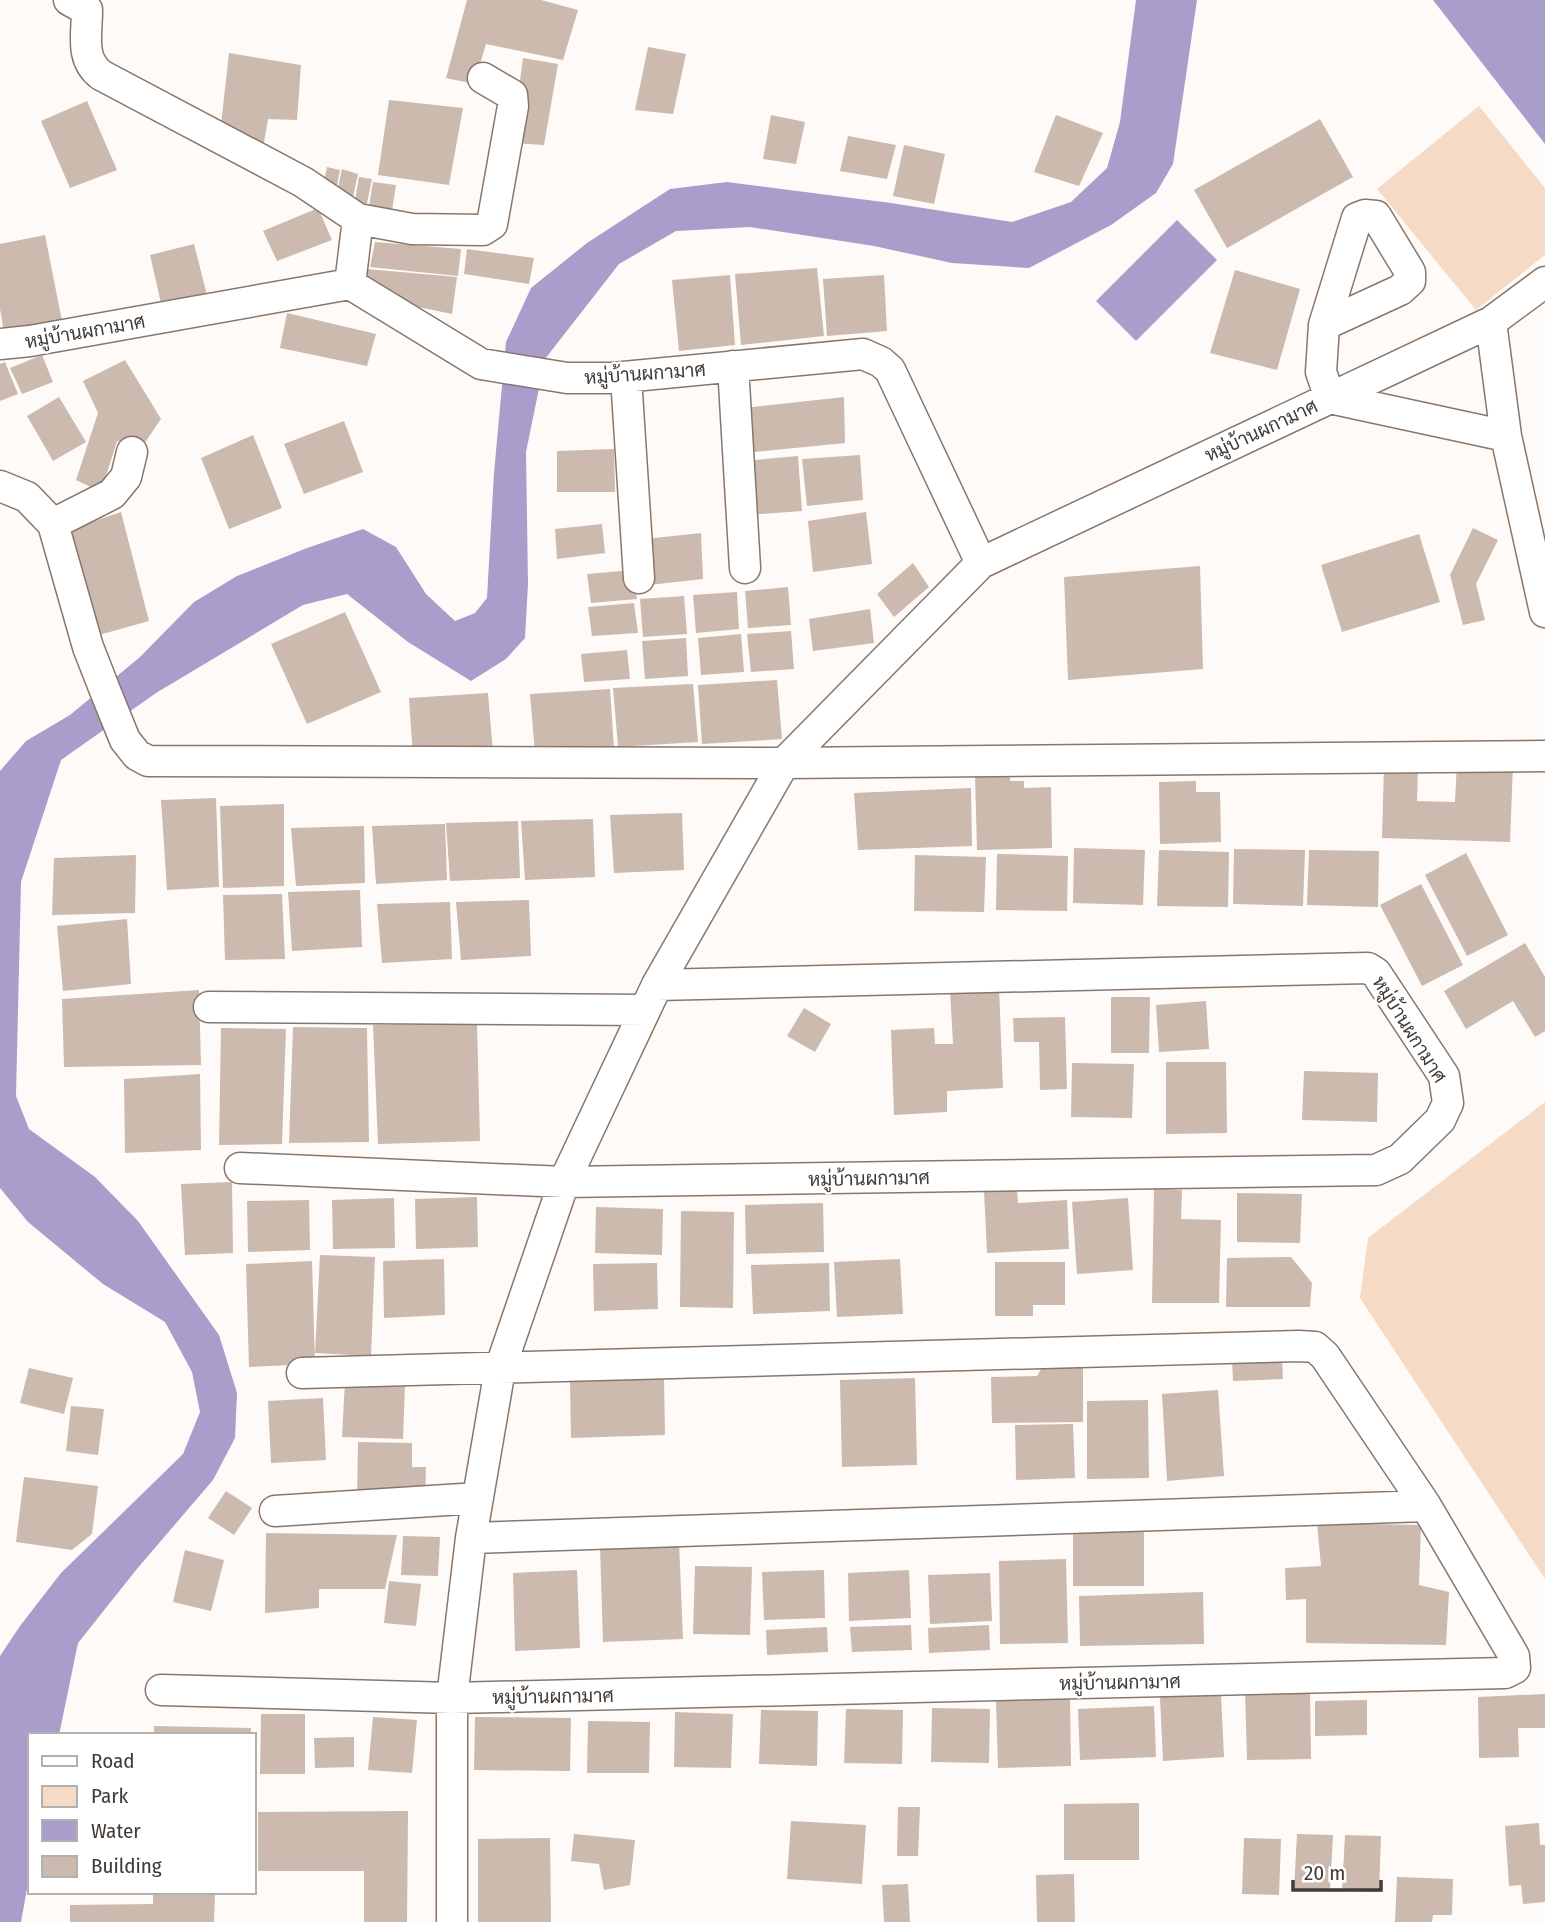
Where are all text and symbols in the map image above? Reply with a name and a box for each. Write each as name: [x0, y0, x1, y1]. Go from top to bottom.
street label: หมู่บ้านผกามาศ: [23, 310, 147, 355]
street label: หมู่บ้านผกามาศ: [584, 358, 707, 391]
street label: หมู่บ้านผกามาศ: [1201, 394, 1322, 468]
street label: หมู่บ้านผกามาศ: [1366, 972, 1452, 1088]
street label: หมู่บ้านผกามาศ: [808, 1166, 930, 1193]
street label: หมู่บ้านผกามาศ: [1059, 1670, 1181, 1697]
street label: หมู่บ้านผกามาศ: [492, 1684, 614, 1711]
legend: [28, 1733, 256, 1894]
text: Road: [91, 1748, 135, 1774]
text: Park: [91, 1783, 129, 1809]
text: Water: [91, 1818, 141, 1844]
scale bar: [1293, 1848, 1380, 1892]
text: Building: [91, 1853, 162, 1879]
text: 20 m: [1304, 1860, 1345, 1886]

